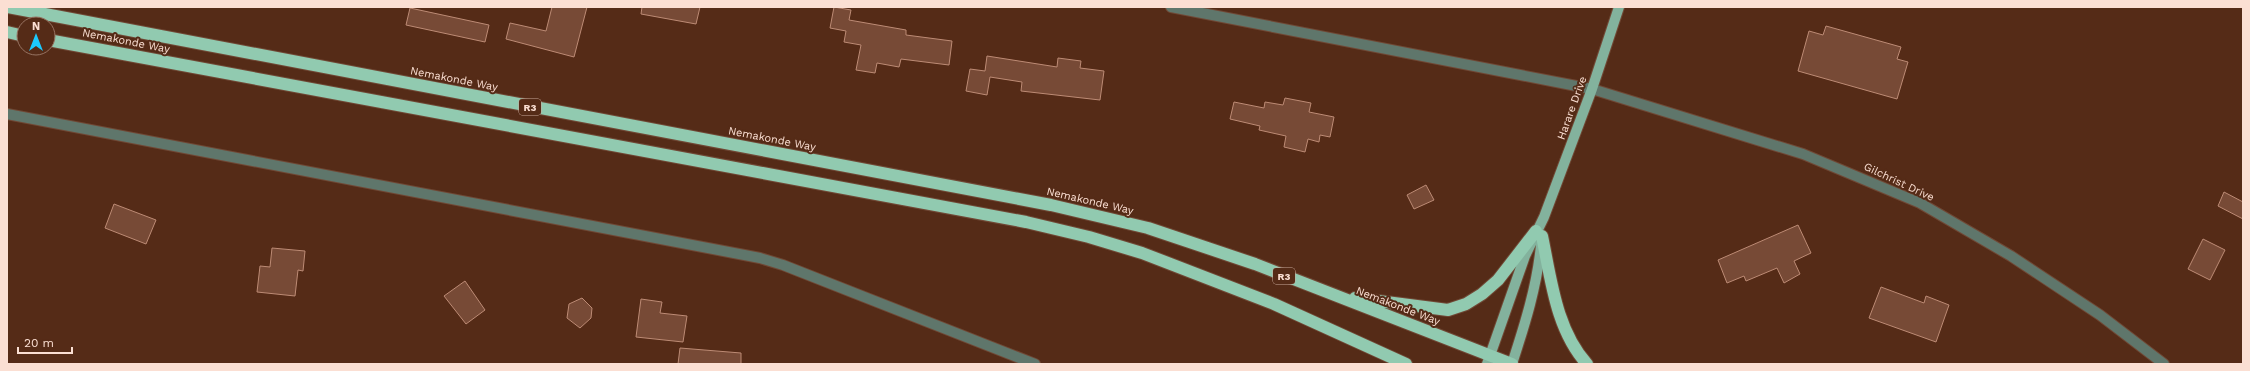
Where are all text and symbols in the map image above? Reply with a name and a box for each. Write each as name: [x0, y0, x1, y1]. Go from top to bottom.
north arrow: [16, 16, 56, 56]
text: N: [32, 20, 40, 33]
street label: Nemakonde Way: [81, 26, 171, 56]
street label: Nemakonde Way: [409, 64, 499, 94]
street label: Harare Drive: [1555, 75, 1589, 141]
road number: R3: [519, 99, 541, 115]
street label: Nemakonde Way: [727, 124, 817, 154]
street label: Gilchrist Drive: [1862, 160, 1936, 204]
street label: Nemakonde Way: [1045, 185, 1135, 217]
road number: R3: [1273, 268, 1295, 284]
street label: Nemakonde Way: [1354, 284, 1442, 328]
scale bar: [18, 329, 72, 355]
text: 20 m: [24, 336, 54, 350]

